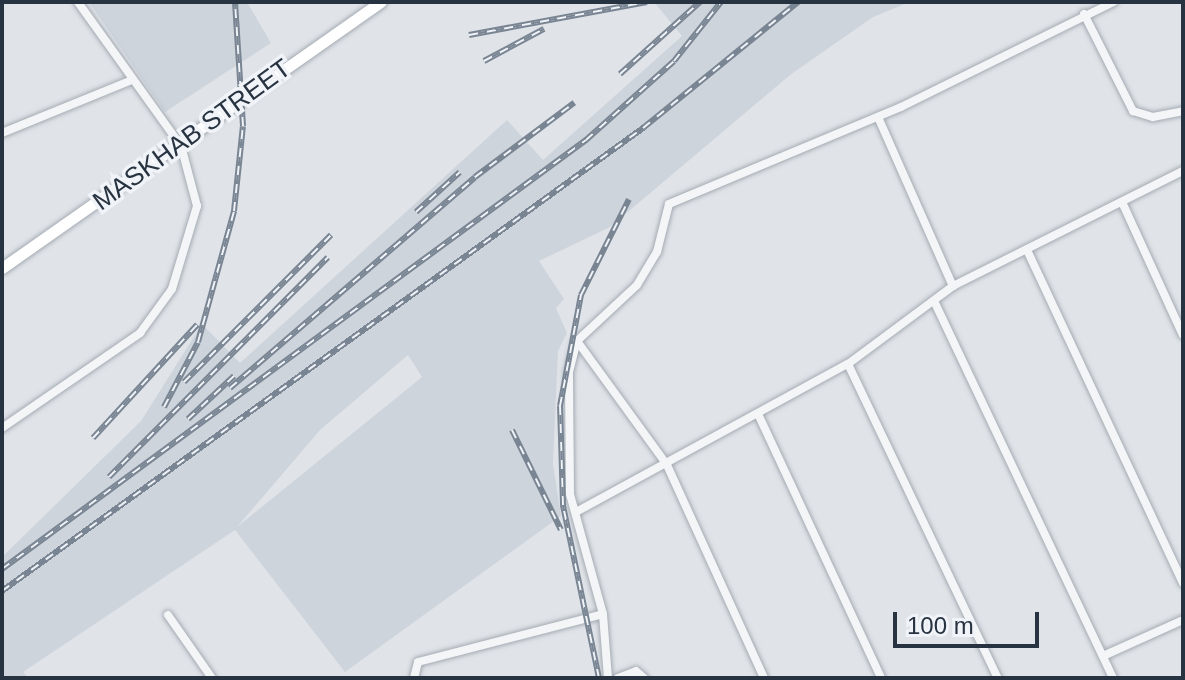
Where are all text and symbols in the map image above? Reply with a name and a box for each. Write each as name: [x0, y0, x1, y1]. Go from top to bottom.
street label: MASKHAB STREET: [87, 53, 297, 217]
scale bar: [897, 596, 1043, 646]
text: 100 m: [907, 612, 974, 639]

